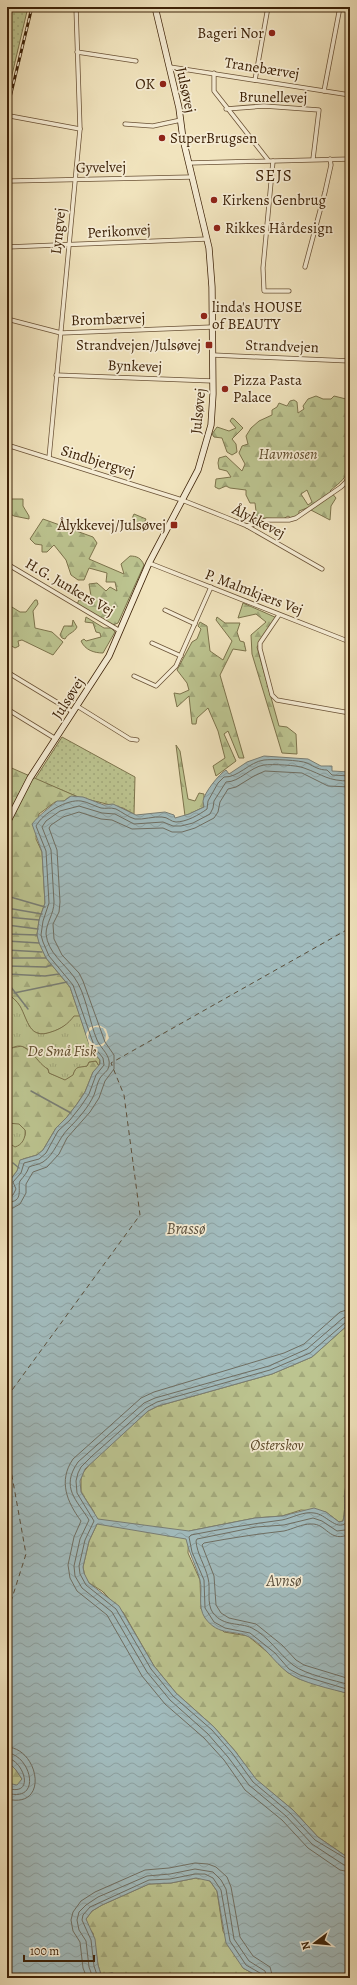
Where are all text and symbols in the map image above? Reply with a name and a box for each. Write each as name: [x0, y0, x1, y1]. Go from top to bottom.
place label: Bageri Nor: [197, 23, 264, 43]
marker: Bageri Nor: [267, 28, 277, 38]
street label: Tranebærvej: [223, 52, 301, 84]
street label: Julsøvej: [171, 65, 201, 115]
place label: OK: [135, 74, 156, 94]
marker: OK: [158, 79, 168, 89]
street label: Brunellevej: [239, 86, 307, 108]
place label: SuperBrugsen: [170, 128, 257, 148]
marker: SuperBrugsen: [157, 133, 167, 143]
street label: Gyvelvej: [76, 157, 126, 177]
district label: SEJS: [255, 164, 293, 187]
place label: Kirkens Genbrug: [222, 190, 327, 210]
marker: Kirkens Genbrug: [209, 195, 219, 205]
street label: Lyngvej: [46, 207, 70, 255]
place label: Rikkes Hårdesign: [225, 218, 333, 238]
street label: Perikonvej: [87, 219, 151, 243]
marker: Rikkes Hårdesign: [212, 223, 222, 233]
place label: linda's HOUSE of BEAUTY: [212, 297, 302, 334]
street label: Brombærvej: [70, 308, 146, 330]
marker: linda's HOUSE of BEAUTY: [199, 311, 209, 321]
place label: Strandvejen/Julsøvej: [76, 335, 201, 355]
street label: Strandvejen: [245, 335, 319, 357]
marker: Strandvejen/Julsøvej: [204, 340, 214, 350]
street label: Bynkevej: [107, 355, 163, 377]
place label: Pizza Pasta Palace: [233, 370, 302, 407]
marker: Pizza Pasta Palace: [220, 384, 230, 394]
street label: Julsøvej: [186, 387, 210, 435]
street label: Sindbjergvej: [58, 440, 138, 482]
park label: Havmosen: [259, 444, 317, 464]
street label: Ålykkevej: [228, 499, 289, 543]
place label: Ålykkevej/Julsøvej: [57, 515, 166, 535]
marker: Ålykkevej/Julsøvej: [169, 520, 179, 530]
street label: H.G. Junkers Vej: [22, 553, 118, 621]
street label: P. Malmkjærs Vej: [202, 564, 306, 620]
street label: Julsøvej: [47, 673, 89, 723]
park label: De Små Fisk: [28, 1041, 97, 1061]
water label: Brassø: [166, 1218, 206, 1240]
park label: Østerskov: [250, 1435, 304, 1455]
water label: Avnsø: [265, 1570, 302, 1592]
north arrow: [295, 1923, 335, 1963]
scale bar: [24, 1937, 94, 1963]
text: N: [298, 1940, 314, 1952]
text: 100 m: [30, 1943, 59, 1959]

